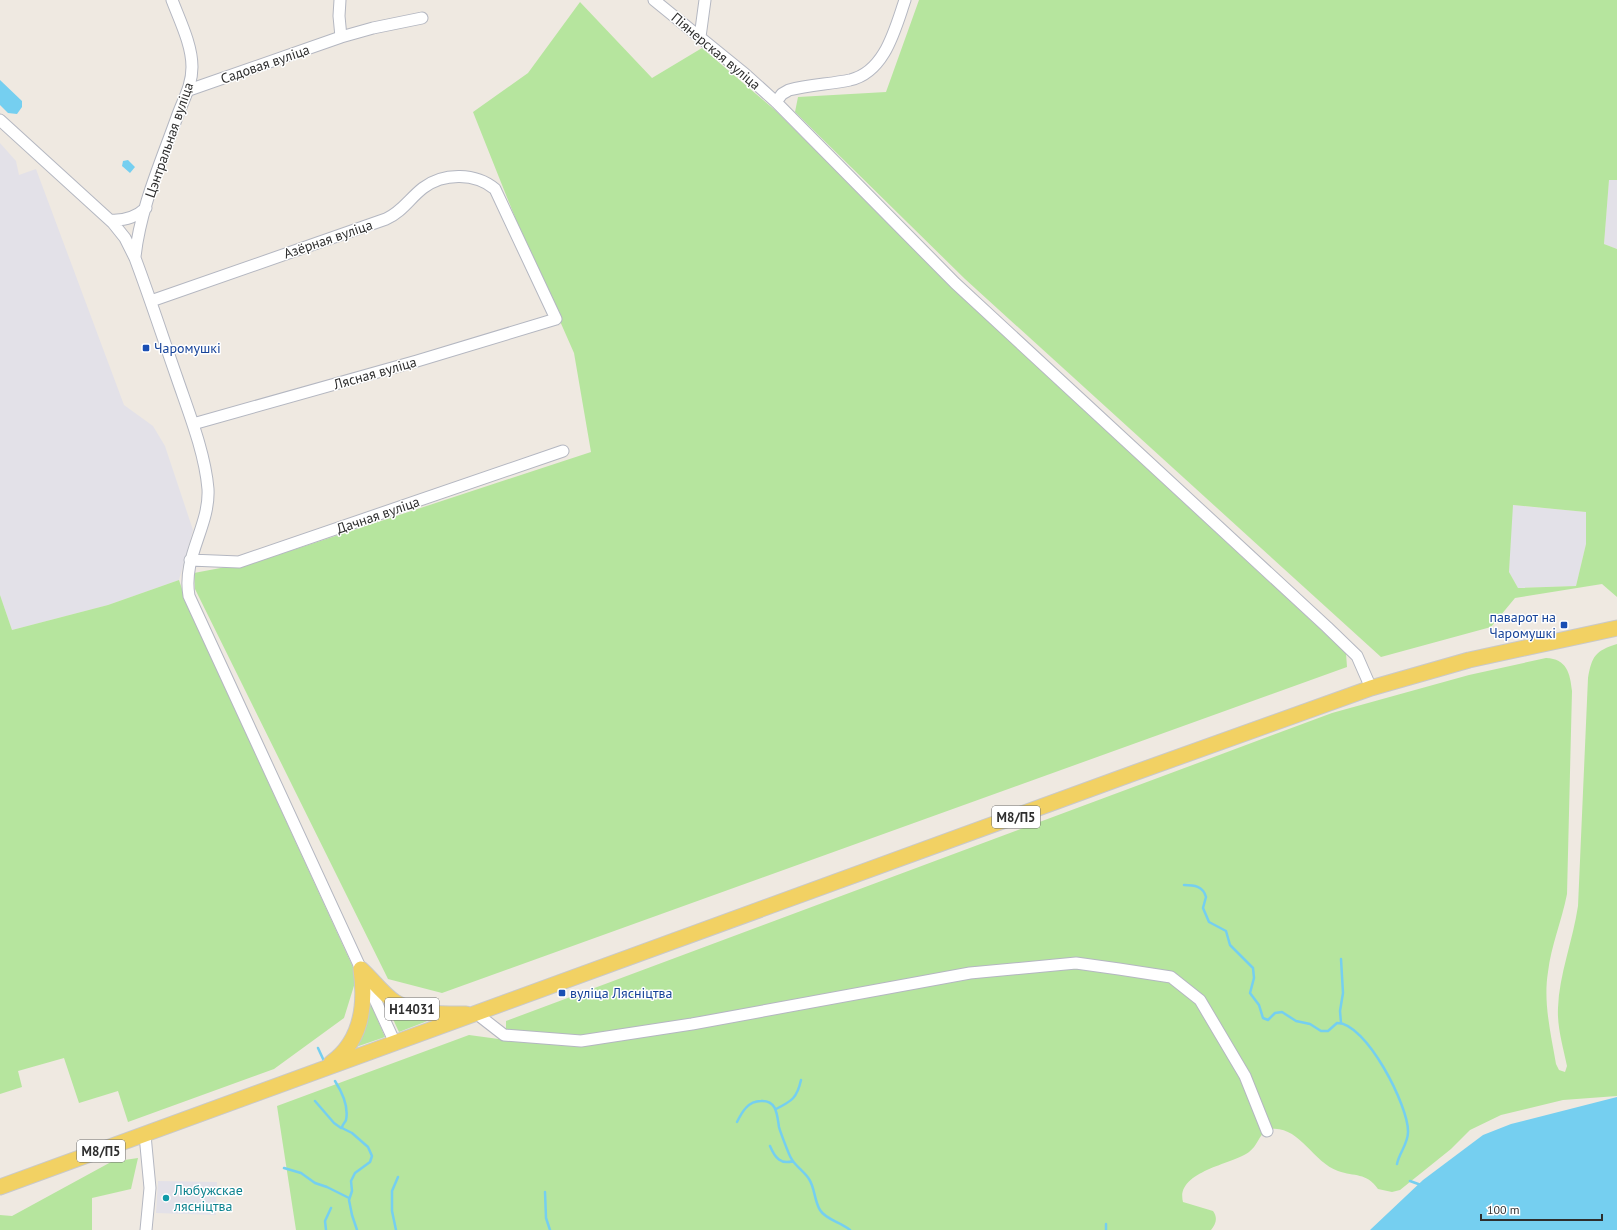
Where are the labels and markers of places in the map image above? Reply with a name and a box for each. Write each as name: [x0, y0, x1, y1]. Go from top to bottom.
place label: Чаромушкі: [154, 339, 221, 357]
marker: Чаромушкі: [141, 343, 151, 353]
place label: паварот на Чаромушкі: [1489, 608, 1556, 642]
marker: паварот на Чаромушкі: [1559, 620, 1569, 630]
place label: вуліца Лясніцтва: [570, 984, 673, 1002]
marker: вуліца Лясніцтва: [557, 988, 567, 998]
place label: Любужскае лясніцтва: [173, 1181, 243, 1215]
marker: Любужскае лясніцтва: [161, 1193, 171, 1203]

